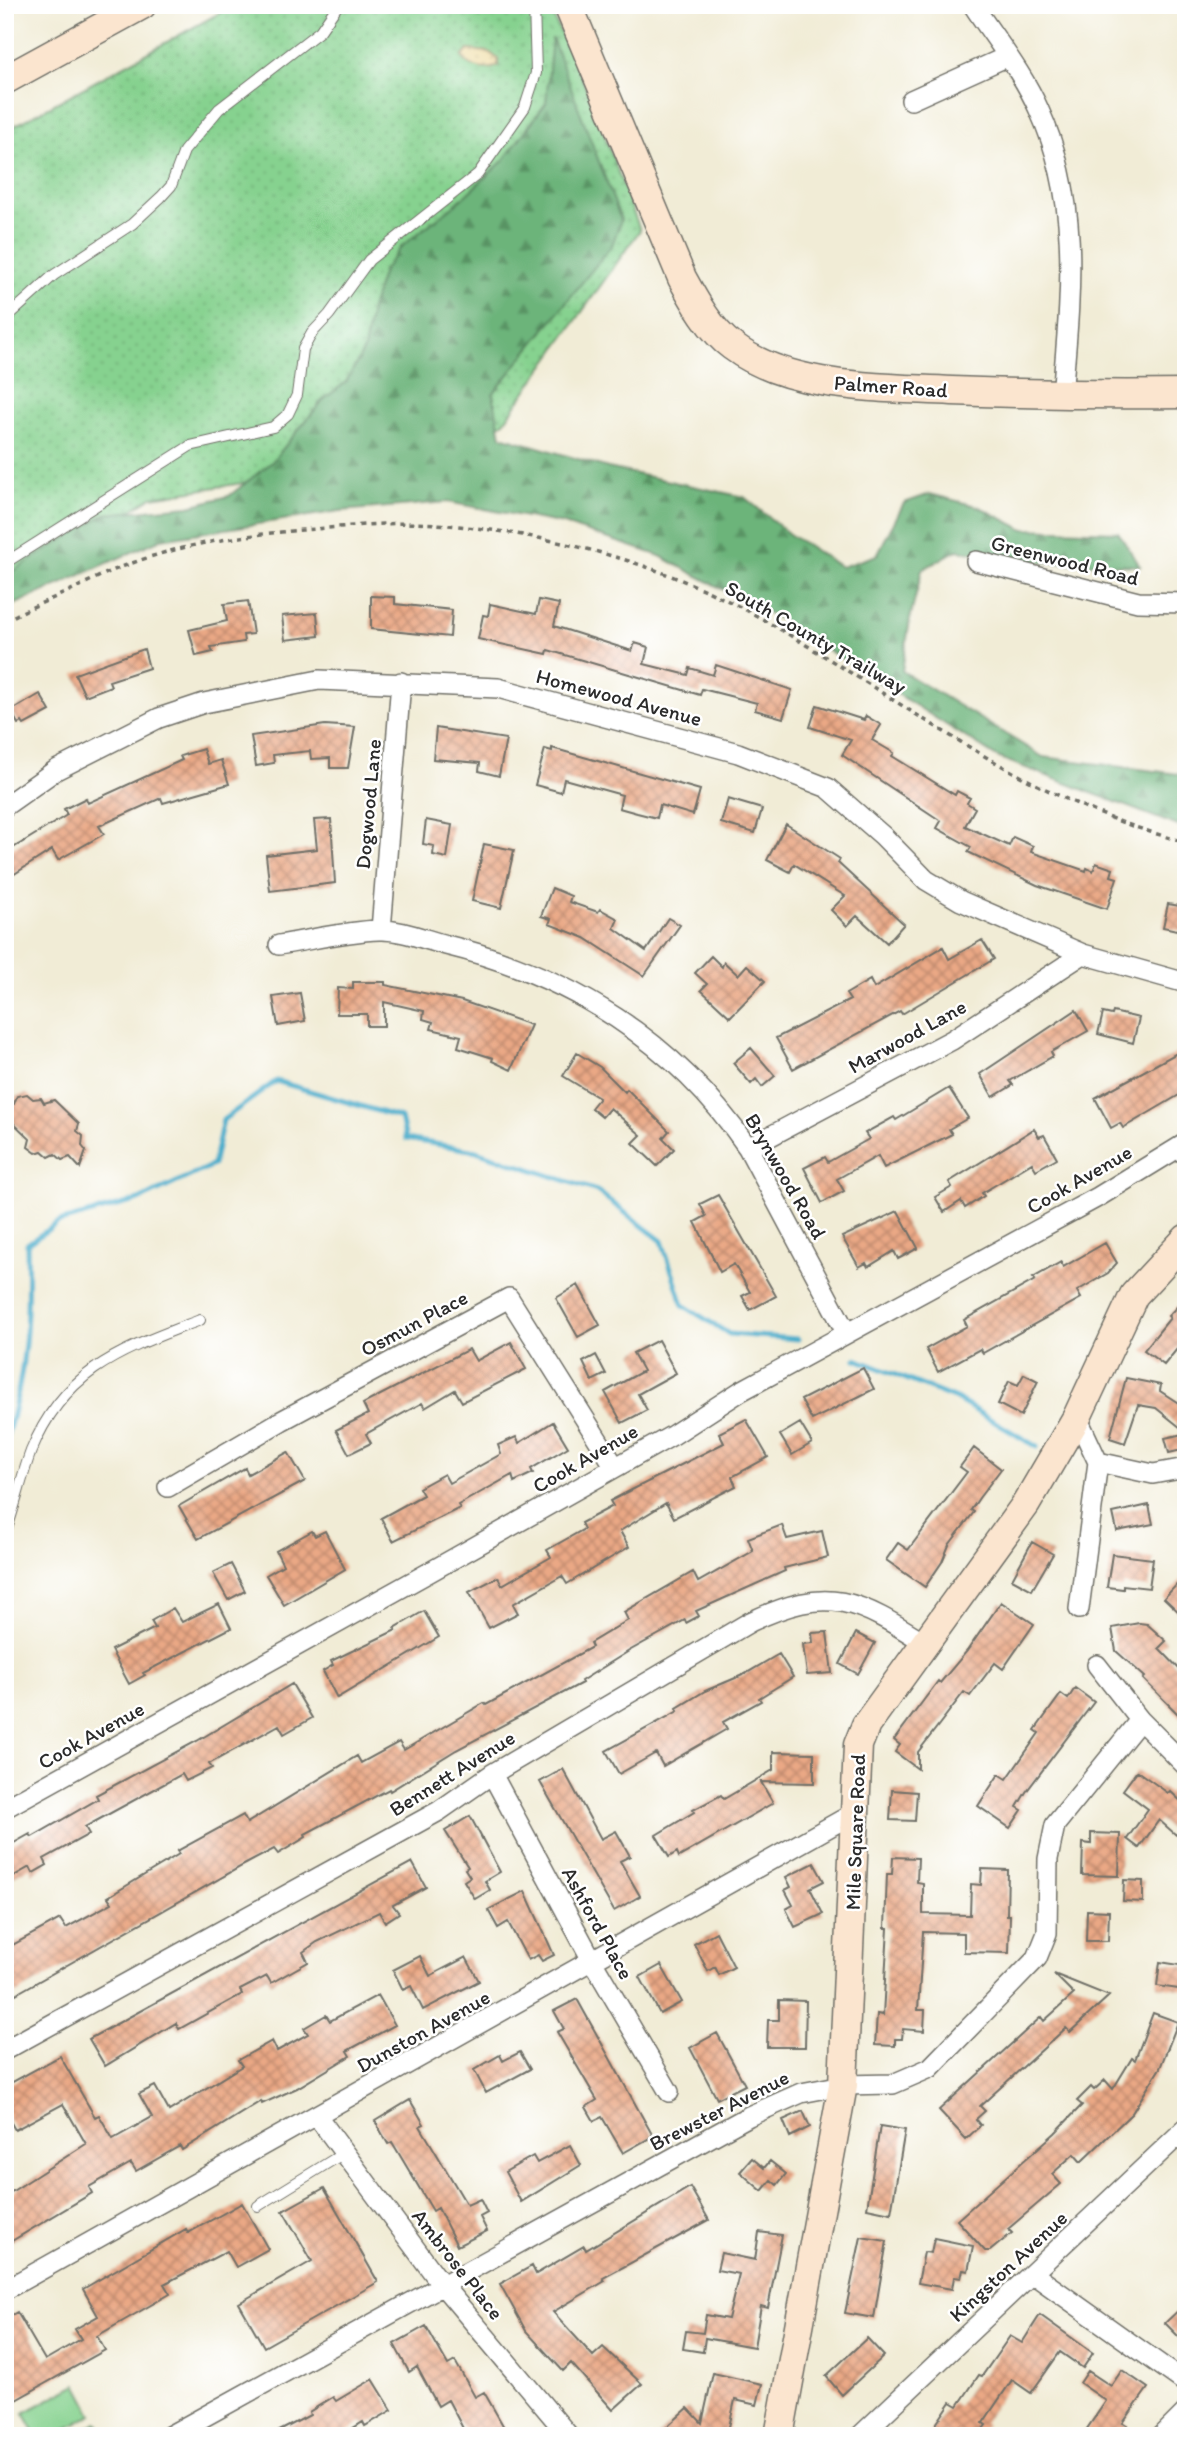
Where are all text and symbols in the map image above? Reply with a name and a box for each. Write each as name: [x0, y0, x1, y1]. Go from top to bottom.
street label: Palmer Road: [833, 370, 949, 402]
street label: Greenwood Road: [988, 530, 1142, 590]
street label: South County Trailway: [721, 575, 911, 699]
street label: Homewood Avenue: [533, 663, 705, 731]
street label: Dogwood Lane: [350, 738, 386, 870]
street label: Marwood Lane: [844, 993, 970, 1079]
street label: Brynwood Road: [740, 1109, 832, 1244]
street label: Cook Avenue: [1022, 1139, 1136, 1219]
street label: Osmun Place: [356, 1284, 472, 1362]
street label: Cook Avenue: [528, 1418, 642, 1498]
street label: Cook Avenue: [34, 1696, 148, 1774]
street label: Bennett Avenue: [385, 1724, 519, 1821]
street label: Mile Square Road: [840, 1753, 870, 1911]
street label: Ashford Place: [557, 1862, 639, 1984]
street label: Dunston Avenue: [352, 1984, 494, 2078]
street label: Brewster Avenue: [645, 2064, 793, 2156]
street label: Ambrose Place: [407, 2204, 509, 2324]
street label: Kingston Avenue: [944, 2205, 1072, 2327]

